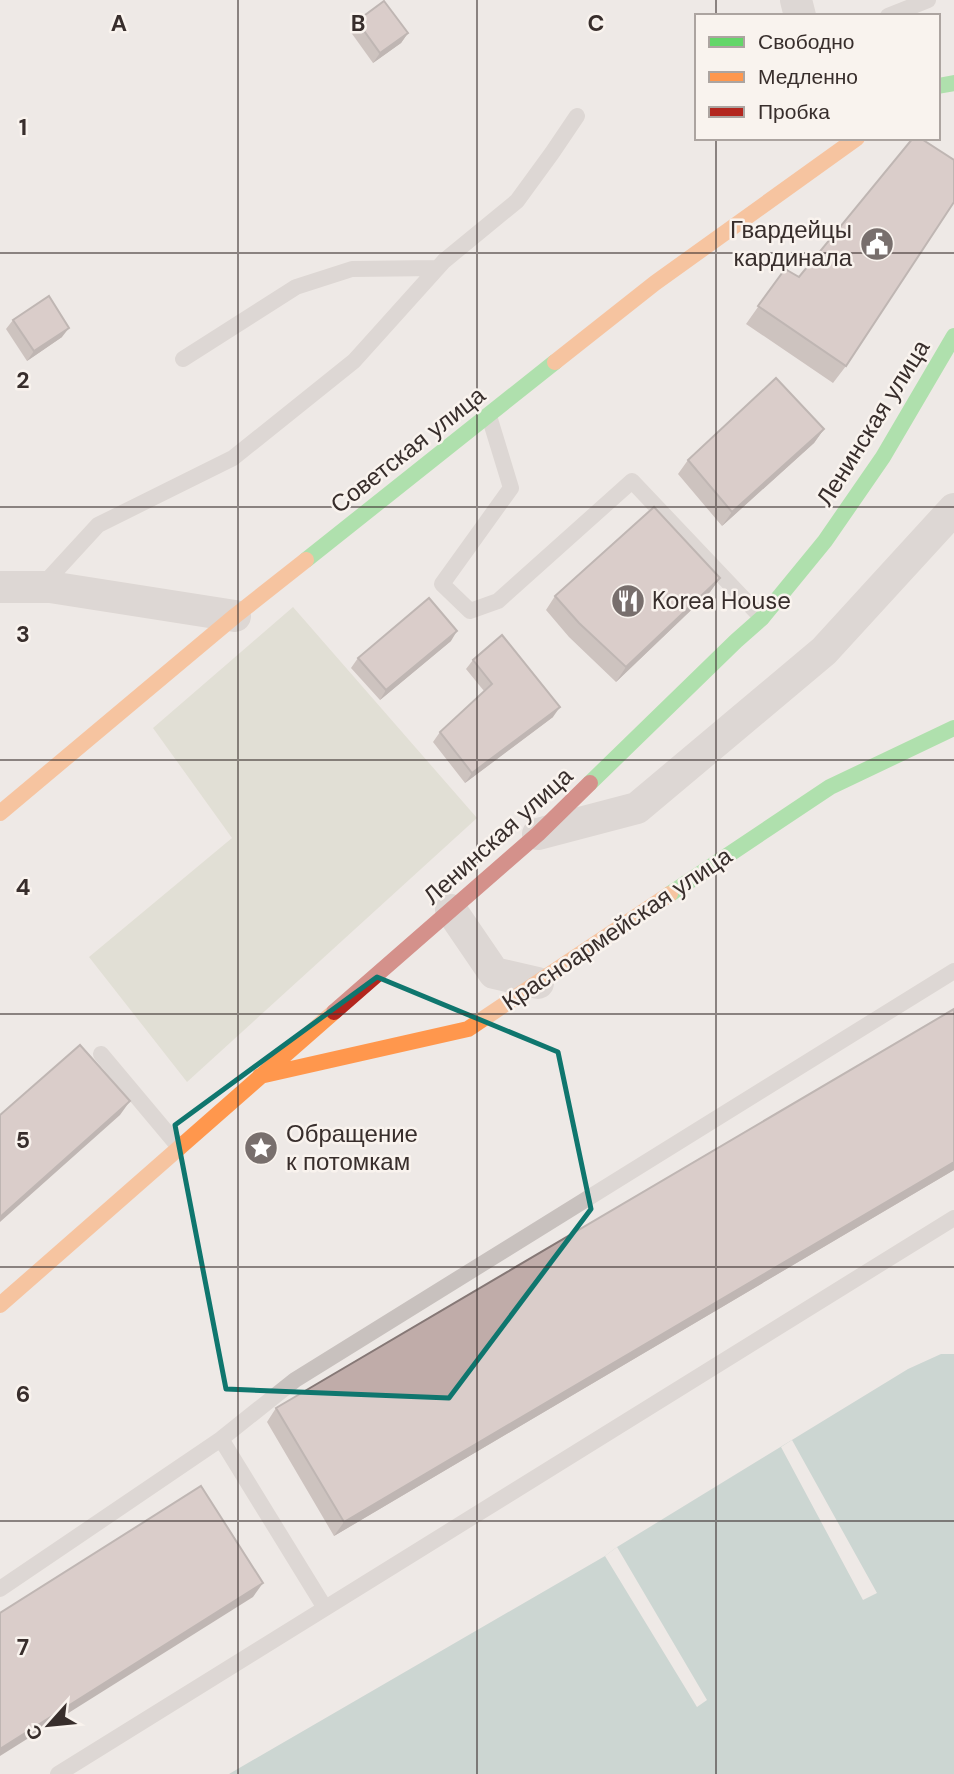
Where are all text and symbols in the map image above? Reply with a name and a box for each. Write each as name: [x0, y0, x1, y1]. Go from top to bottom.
text: A: [111, 8, 127, 38]
text: B: [351, 8, 365, 38]
text: C: [588, 8, 604, 38]
legend: [695, 14, 940, 140]
text: Свободно: [758, 28, 855, 56]
text: Медленно: [758, 63, 858, 91]
text: Пробка: [758, 98, 830, 126]
text: 1: [19, 112, 27, 142]
place label: Гвардейцы кардинала: [730, 214, 853, 273]
public building icon: Гвардейцы кардинала: [858, 225, 896, 263]
street label: Ленинская улица: [809, 333, 937, 512]
text: 2: [16, 365, 30, 395]
street label: Советская улица: [324, 379, 492, 520]
restaurant icon: Korea House: [609, 582, 647, 620]
place label: Korea House: [652, 585, 791, 616]
text: 3: [16, 619, 30, 649]
street label: Ленинская улица: [416, 760, 579, 911]
street label: Красноармейская улица: [496, 840, 738, 1017]
text: 4: [16, 872, 31, 902]
place label: Обращение к потомкам: [286, 1118, 418, 1177]
text: 5: [16, 1125, 30, 1155]
place icon: Обращение к потомкам: [242, 1129, 280, 1167]
text: 6: [16, 1379, 30, 1409]
text: 7: [17, 1632, 29, 1662]
north arrow: [14, 1690, 84, 1760]
text: С: [20, 1720, 49, 1744]

